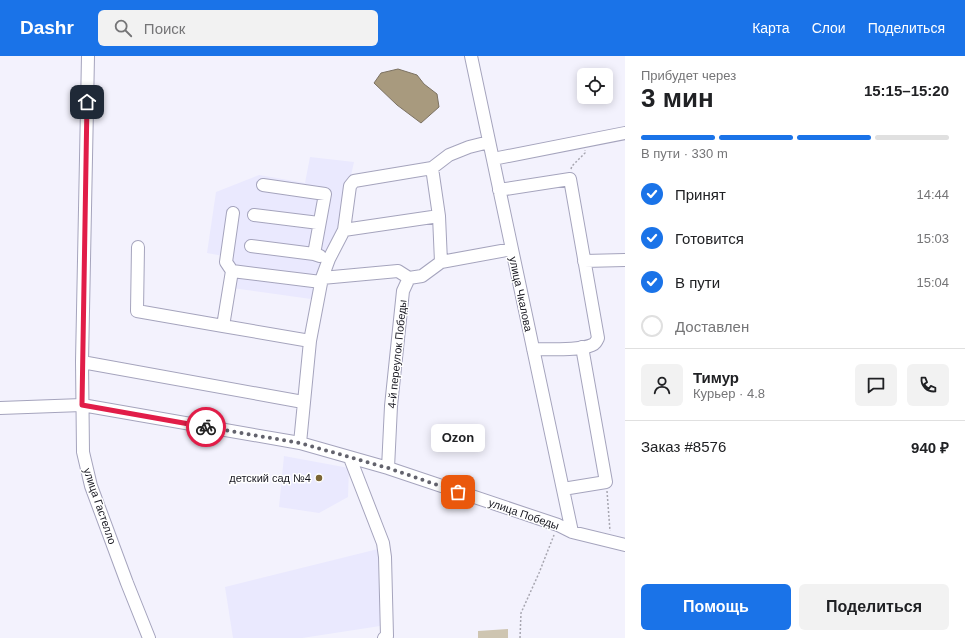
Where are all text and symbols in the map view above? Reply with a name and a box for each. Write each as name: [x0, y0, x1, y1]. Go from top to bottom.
search box: [98, 10, 378, 46]
text: Dashr: [20, 17, 74, 38]
icon: search: [112, 17, 134, 39]
text: Поиск: [144, 20, 185, 37]
text: Карта: [752, 20, 790, 36]
text: Слои: [812, 20, 846, 36]
text: Поделиться: [868, 20, 945, 36]
map controls: [577, 68, 613, 104]
button: locate: [577, 68, 613, 104]
text: Прибудет через: [641, 68, 736, 83]
text: 15:15–15:20: [864, 82, 949, 99]
text: 3 мин: [641, 83, 714, 113]
pin: [70, 85, 104, 119]
icon: home: [76, 91, 98, 113]
text: В пути · 330 m: [641, 146, 728, 161]
icon: check: [641, 183, 663, 205]
text: Принят: [675, 186, 726, 203]
text: 14:44: [916, 187, 949, 202]
icon: check: [641, 227, 663, 249]
text: Готовится: [675, 230, 744, 247]
text: 15:03: [916, 231, 949, 246]
street label: улица Чкалова: [507, 255, 535, 333]
icon: check: [641, 271, 663, 293]
text: В пути: [675, 274, 720, 291]
text: 15:04: [916, 275, 949, 290]
street label: 4-й переулок Победы: [385, 299, 409, 409]
text: Доставлен: [675, 318, 749, 335]
button: person: [641, 364, 683, 406]
button: chat: [855, 364, 897, 406]
button: phone: [907, 364, 949, 406]
text: Тимур: [693, 369, 739, 386]
text: Курьер · 4.8: [693, 386, 765, 401]
courier: [186, 407, 226, 447]
icon: bike: [195, 416, 217, 438]
callout: Ozon: [431, 424, 485, 452]
text: Ozon: [442, 430, 474, 445]
text: Заказ #8576: [641, 438, 726, 455]
text: 940 ₽: [911, 439, 949, 456]
street label: улица Гастелло: [81, 466, 119, 546]
place label: детский сад №4: [229, 472, 311, 484]
marker: детский сад №4: [314, 473, 324, 483]
pin: [441, 475, 475, 509]
icon: bag: [447, 481, 469, 503]
street label: улица Победы: [487, 496, 561, 532]
button: Помощь: [641, 584, 791, 630]
button: Поделиться: [799, 584, 949, 630]

